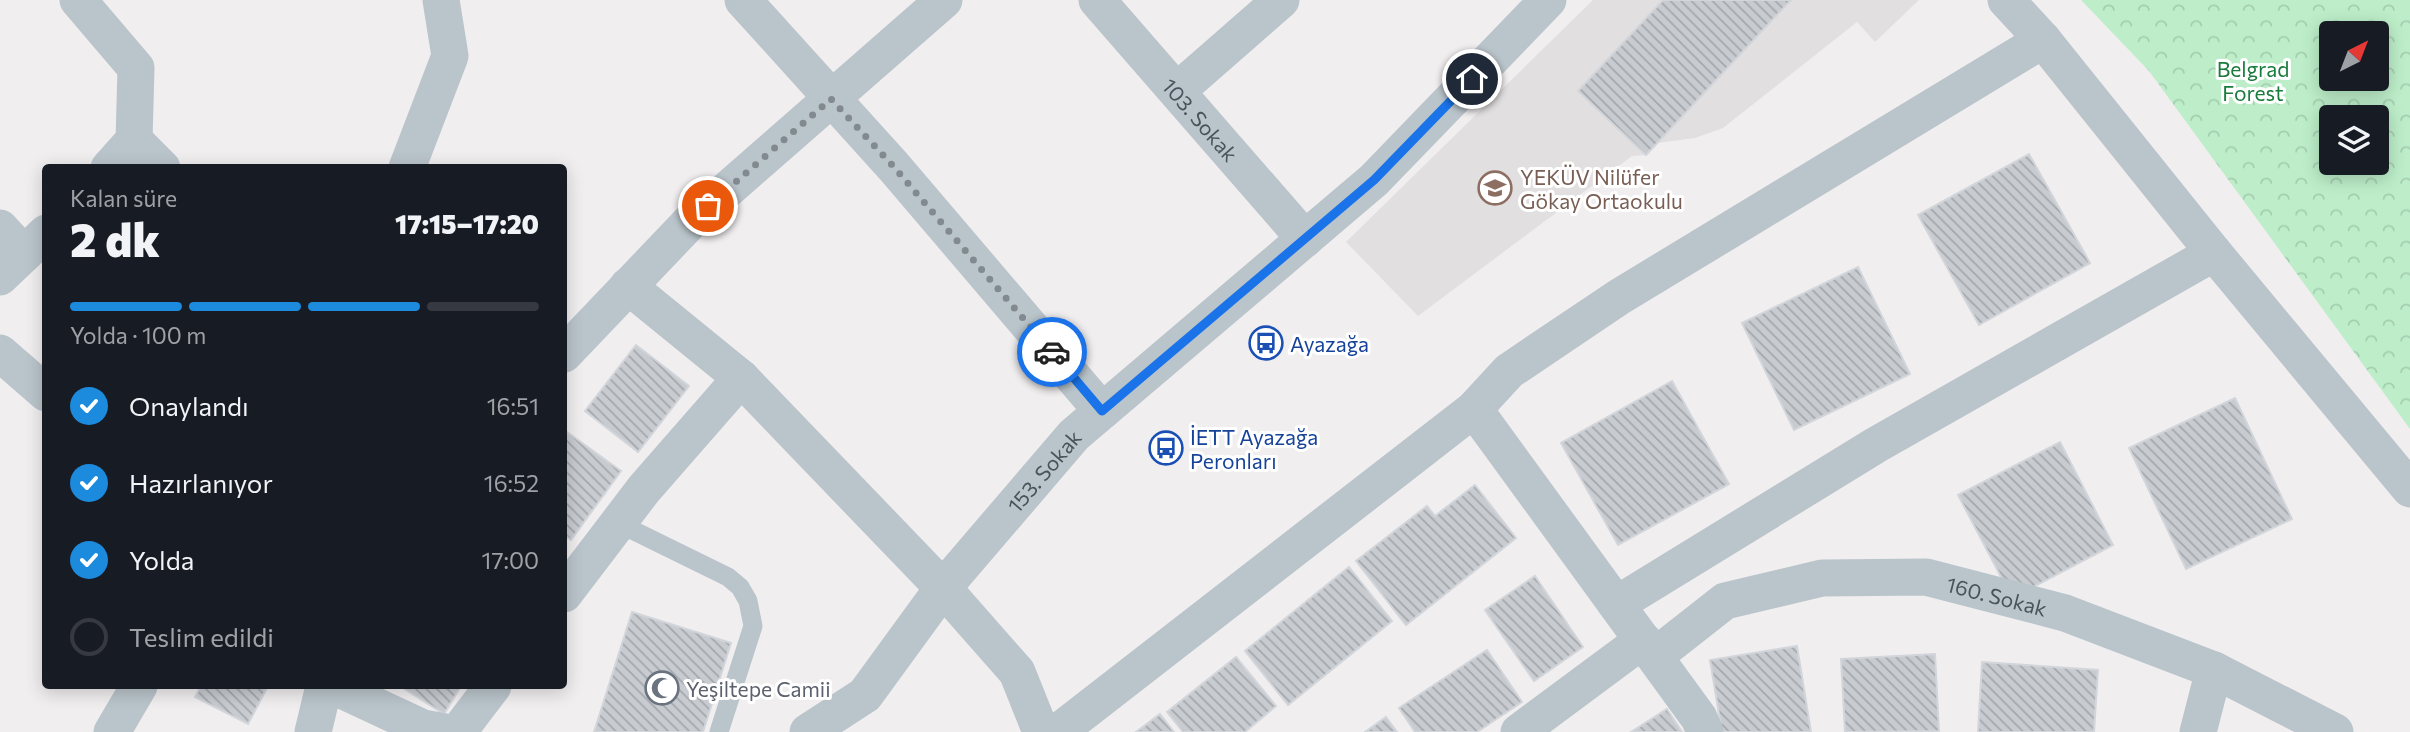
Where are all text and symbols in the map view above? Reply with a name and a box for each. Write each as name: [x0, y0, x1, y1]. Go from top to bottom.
north arrow: [2319, 21, 2389, 91]
map controls: [2319, 21, 2389, 175]
pin: [1442, 49, 1502, 109]
park label: Belgrad Forest: [2217, 56, 2289, 105]
icon: home: [1453, 60, 1491, 98]
street label: 103. Sokak: [1158, 73, 1244, 166]
button: layers: [2319, 105, 2389, 175]
place label: YEKÜV Nilüfer Gökay Ortaokulu: [1520, 164, 1683, 213]
school or university icon: YEKÜV Nilüfer Gökay Ortaokulu: [1476, 169, 1514, 207]
pin: [678, 176, 738, 236]
text: Kalan süre: [70, 184, 177, 212]
icon: bag: [689, 187, 727, 225]
text: 17:15–17:20: [395, 208, 539, 239]
text: 2 dk: [70, 210, 160, 266]
courier: [1017, 317, 1087, 387]
text: Yolda · 100 m: [70, 321, 206, 349]
bus stop icon: Ayazağa: [1247, 324, 1285, 362]
place label: Ayazağa: [1290, 331, 1369, 356]
icon: car: [1033, 333, 1071, 371]
icon: check: [70, 387, 108, 425]
text: Onaylandı: [129, 390, 249, 421]
text: 16:51: [487, 392, 539, 420]
street label: 153. Sokak: [1001, 424, 1086, 517]
place label: İETT Ayazağa Peronları: [1190, 424, 1318, 473]
bus stop icon: İETT Ayazağa Peronları: [1147, 429, 1185, 467]
icon: check: [70, 464, 108, 502]
text: Hazırlanıyor: [129, 467, 273, 498]
text: 16:52: [484, 469, 539, 497]
icon: check: [70, 541, 108, 579]
text: Yolda: [129, 544, 194, 575]
text: 17:00: [482, 546, 539, 574]
street label: 160. Sokak: [1944, 570, 2050, 620]
text: Teslim edildi: [129, 621, 274, 652]
mosque icon: Yeşiltepe Camii: [643, 669, 681, 707]
place label: Yeşiltepe Camii: [686, 676, 831, 701]

